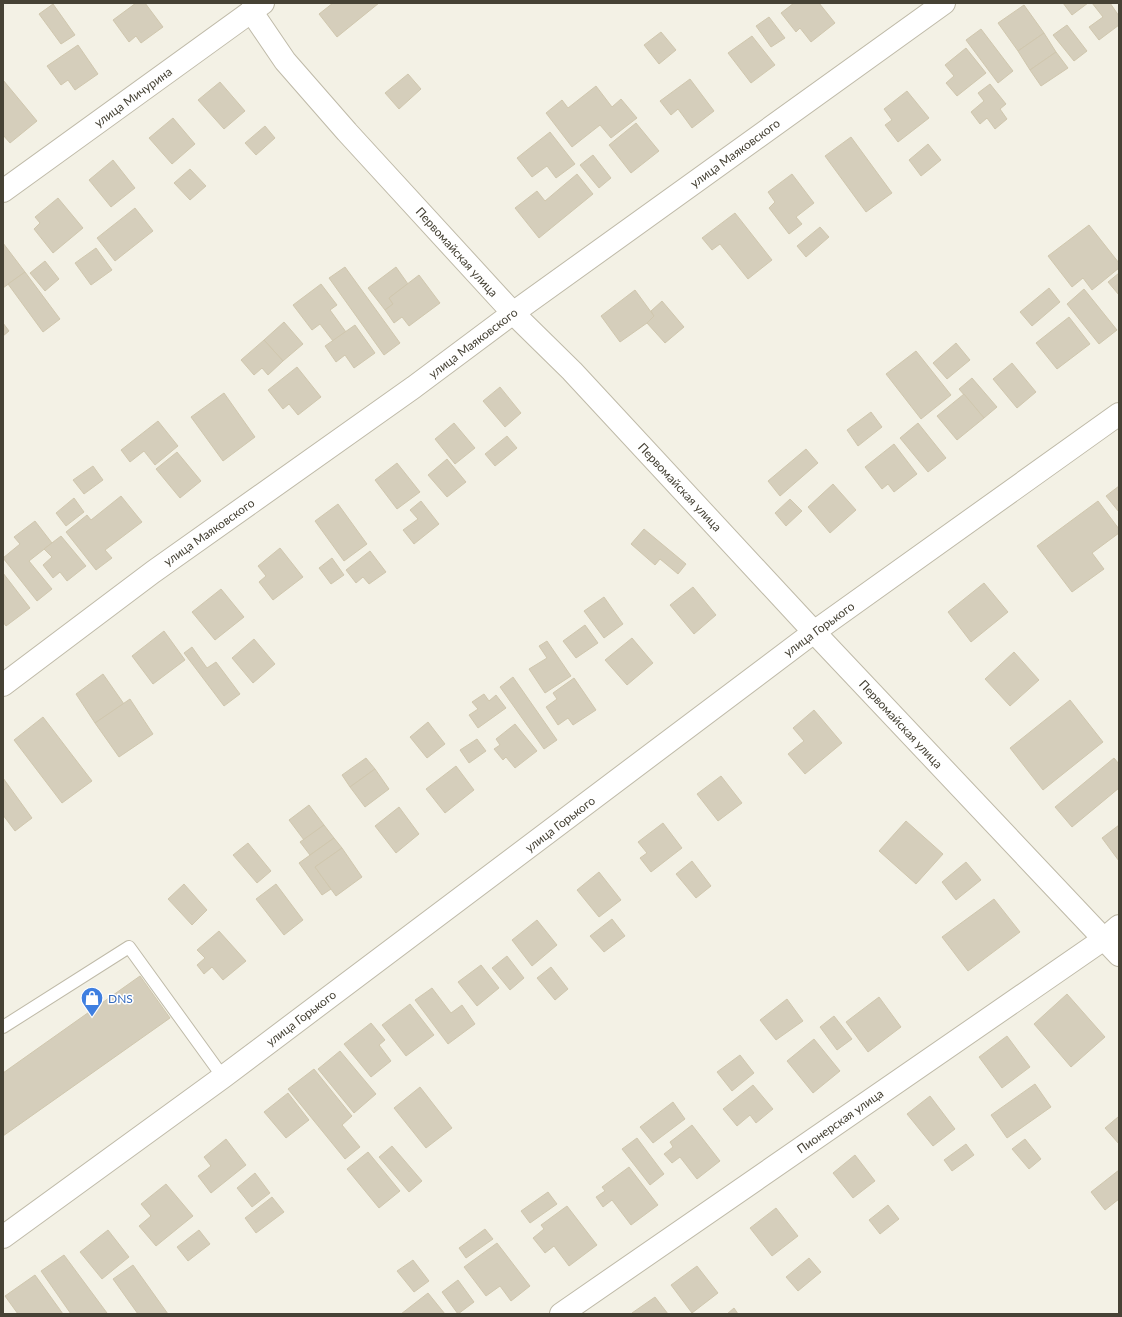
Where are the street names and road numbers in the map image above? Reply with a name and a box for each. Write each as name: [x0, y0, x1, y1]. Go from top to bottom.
street label: улица Мичурина: [91, 64, 175, 130]
street label: улица Маяковского: [687, 115, 783, 191]
street label: Первомайская улица: [413, 204, 501, 300]
street label: улица Маяковского: [426, 305, 521, 381]
street label: Первомайская улица: [635, 440, 725, 534]
street label: улица Маяковского: [161, 495, 257, 569]
street label: улица Горького: [781, 598, 857, 660]
street label: Первомайская улица: [856, 677, 946, 771]
street label: улица Горького: [522, 793, 598, 855]
street label: улица Горького: [263, 987, 339, 1049]
street label: Пионерская улица: [794, 1086, 886, 1156]

